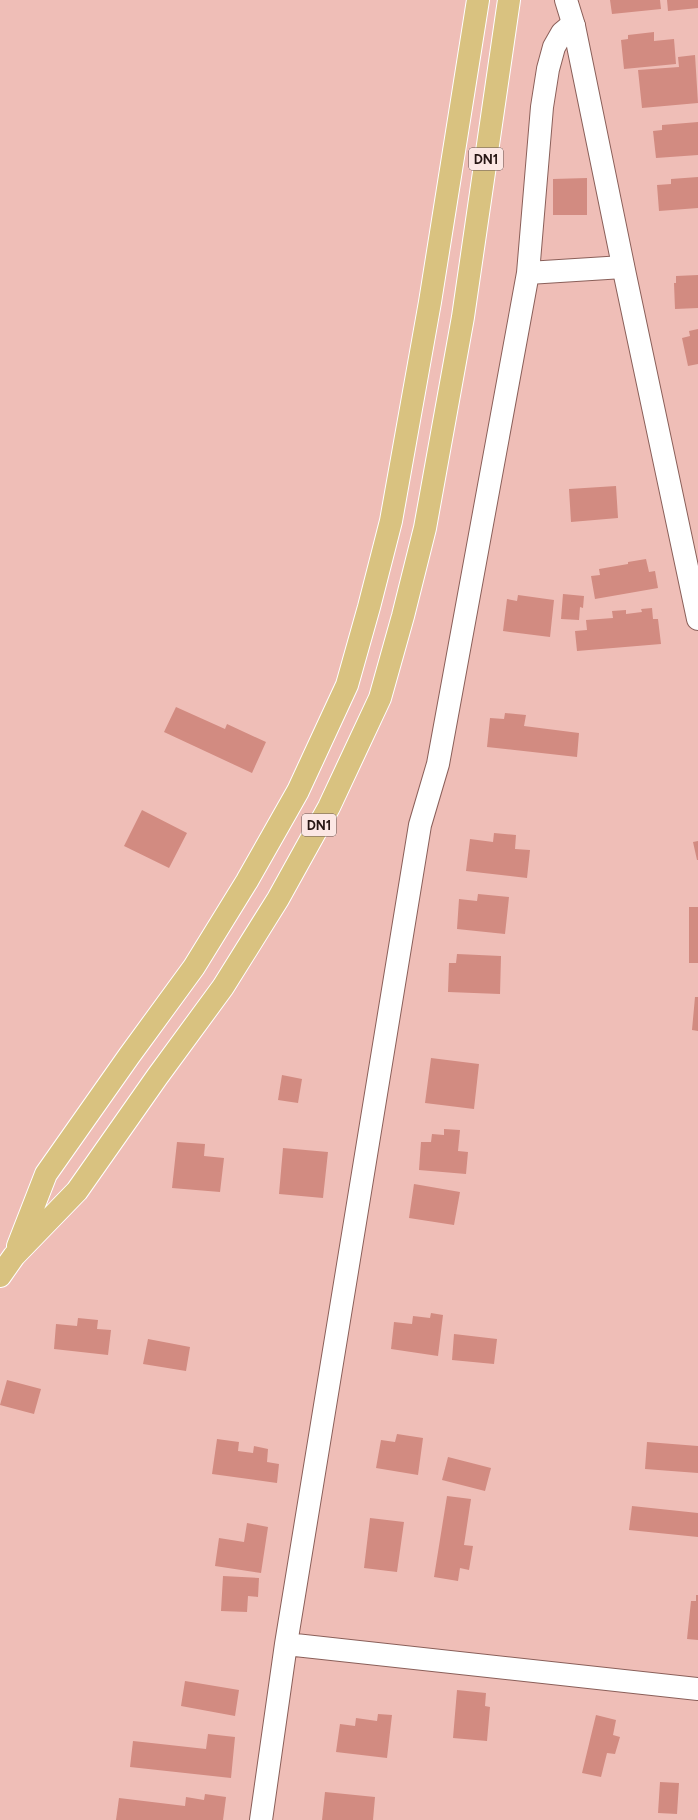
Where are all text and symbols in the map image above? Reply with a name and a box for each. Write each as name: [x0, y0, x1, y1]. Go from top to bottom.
road number: DN1: [469, 148, 503, 170]
road number: DN1: [302, 814, 336, 836]

